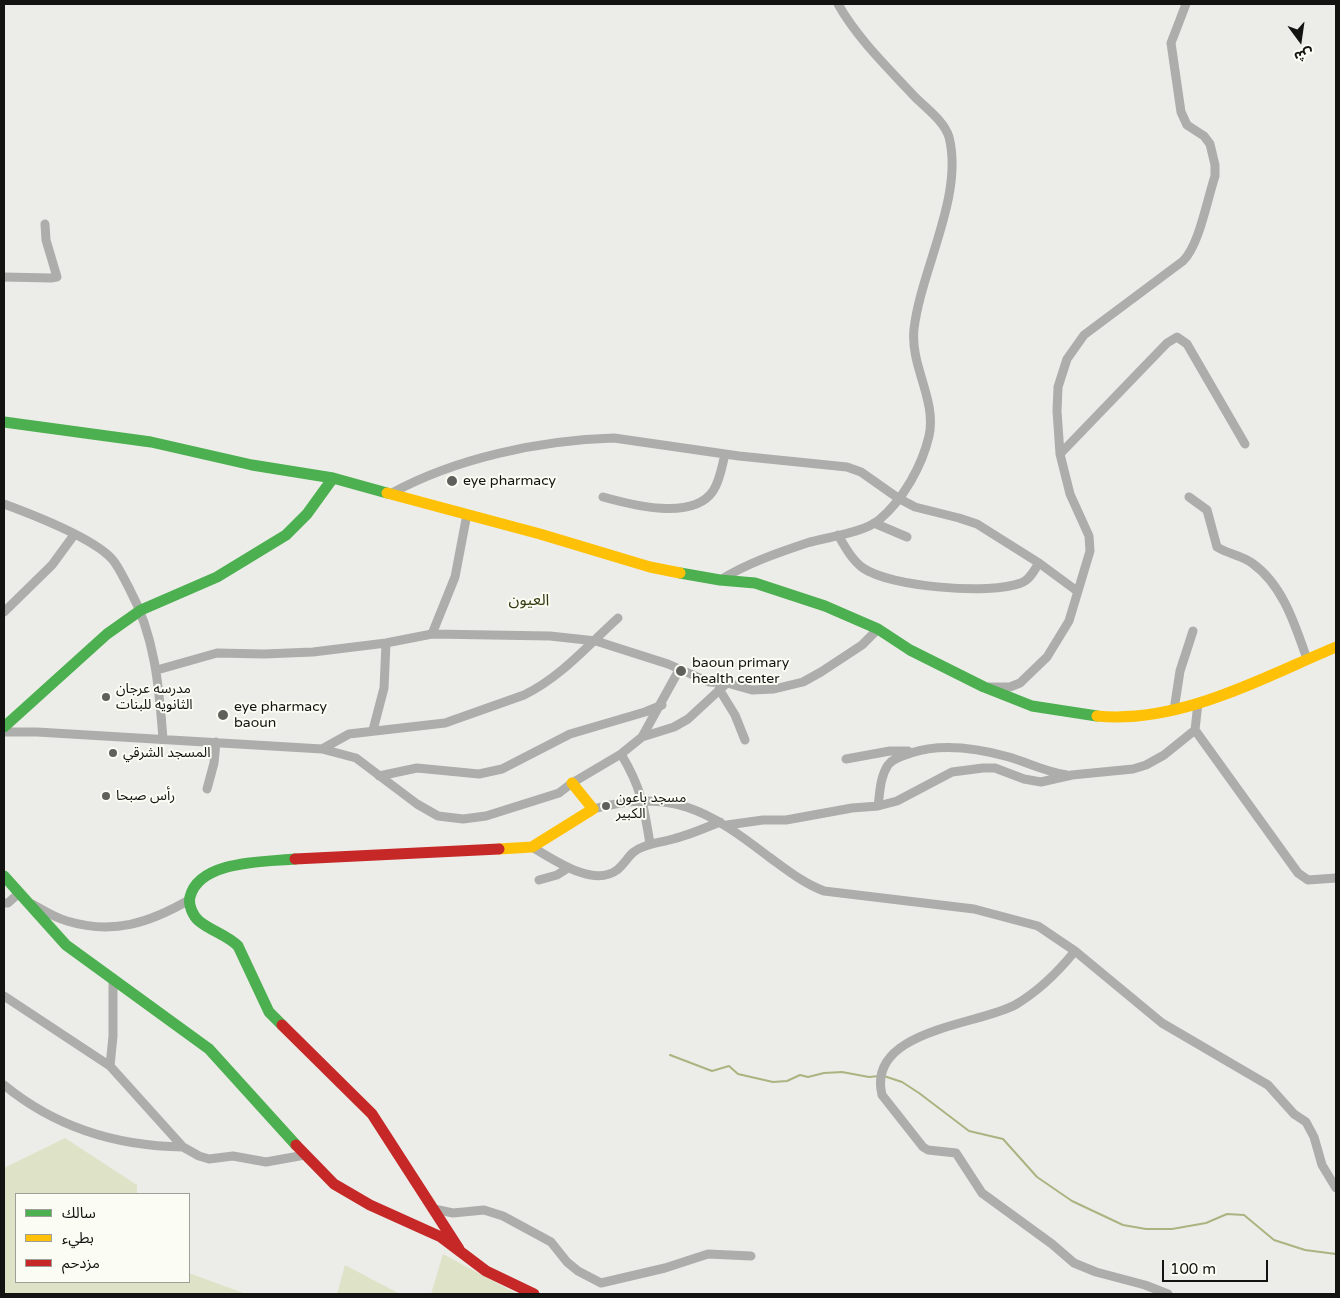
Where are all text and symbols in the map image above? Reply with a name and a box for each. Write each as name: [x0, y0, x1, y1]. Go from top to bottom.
north arrow: [1275, 15, 1325, 65]
text: ش: [1292, 44, 1315, 66]
place label: eye pharmacy: [463, 473, 556, 489]
marker: eye pharmacy: [445, 474, 459, 488]
district label: العيون: [509, 591, 549, 611]
place label: baoun primary health center: [692, 655, 789, 688]
marker: baoun primary health center: [674, 664, 688, 678]
place label: مدرسه عرجان الثانويه للبنات: [116, 681, 193, 714]
marker: مدرسه عرجان الثانويه للبنات: [100, 691, 112, 703]
place label: eye pharmacy baoun: [234, 699, 327, 732]
marker: eye pharmacy baoun: [216, 708, 230, 722]
place label: المسجد الشرقي: [123, 745, 211, 761]
marker: المسجد الشرقي: [107, 747, 119, 759]
place label: رأس صبحا: [116, 788, 175, 804]
marker: رأس صبحا: [100, 790, 112, 802]
place label: مسجد باعون الكبير: [616, 790, 686, 822]
marker: مسجد باعون الكبير: [600, 800, 612, 812]
legend: [15, 1193, 190, 1283]
text: سالك: [62, 1204, 96, 1222]
text: بطيء: [62, 1229, 94, 1247]
scale bar: [1165, 1250, 1271, 1282]
text: مزدحم: [62, 1254, 100, 1272]
text: 100 m: [1170, 1260, 1216, 1278]

